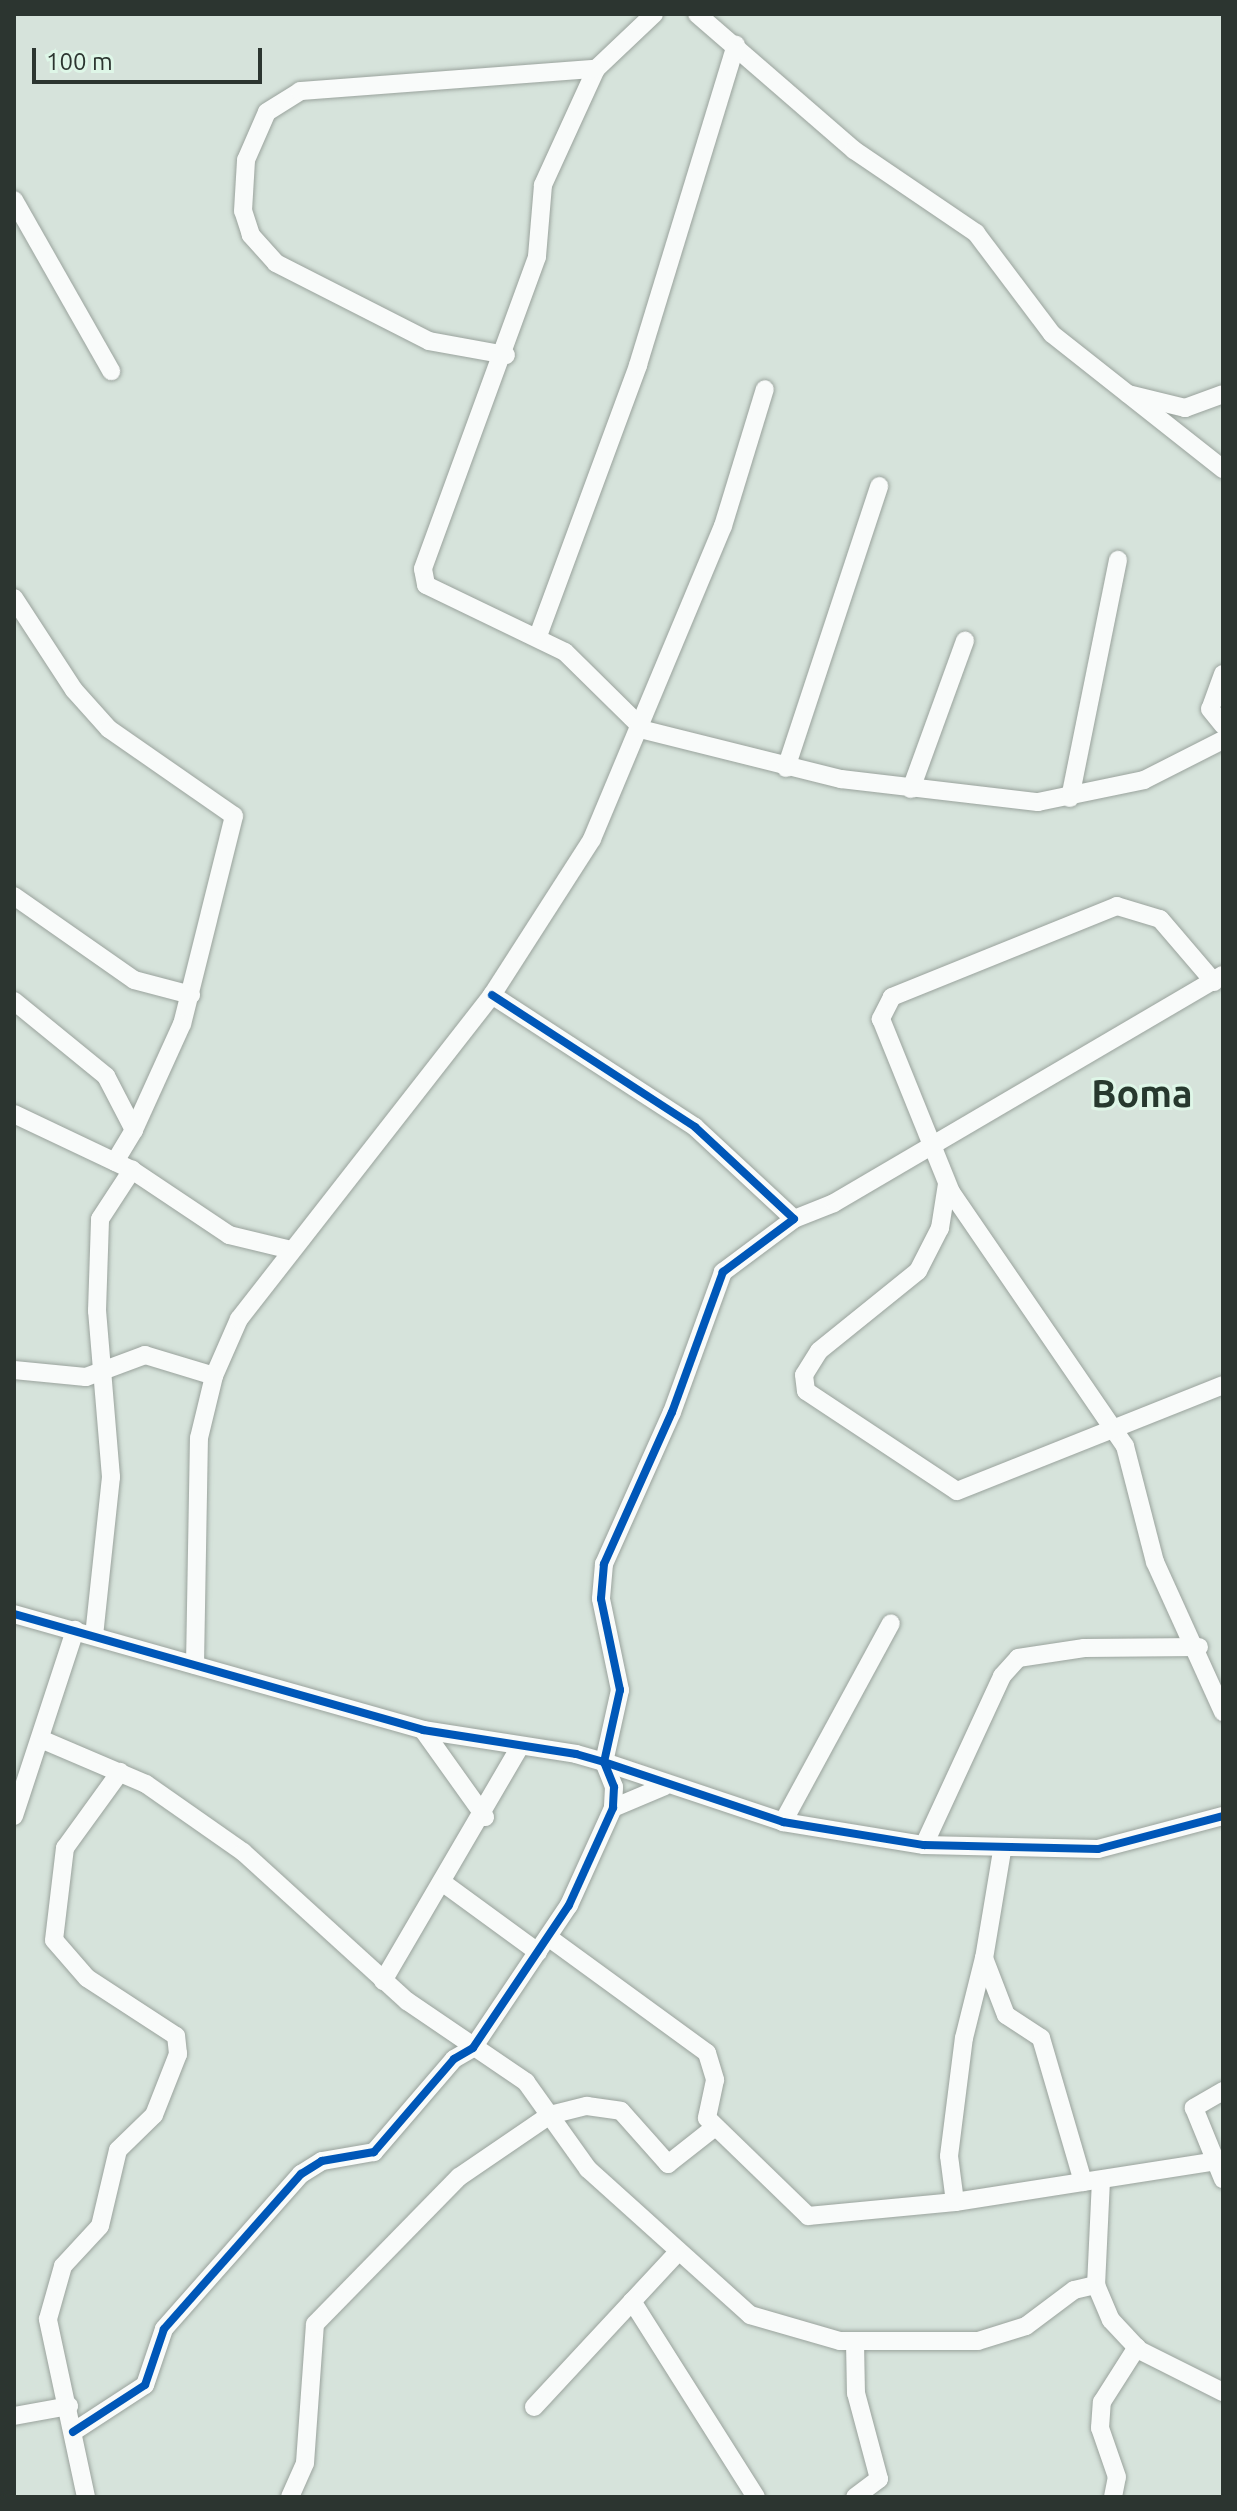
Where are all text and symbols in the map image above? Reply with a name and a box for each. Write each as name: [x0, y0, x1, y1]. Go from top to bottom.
scale bar: [36, 32, 266, 82]
text: 100 m: [46, 48, 113, 75]
district label: Boma: [1091, 1071, 1193, 1117]

